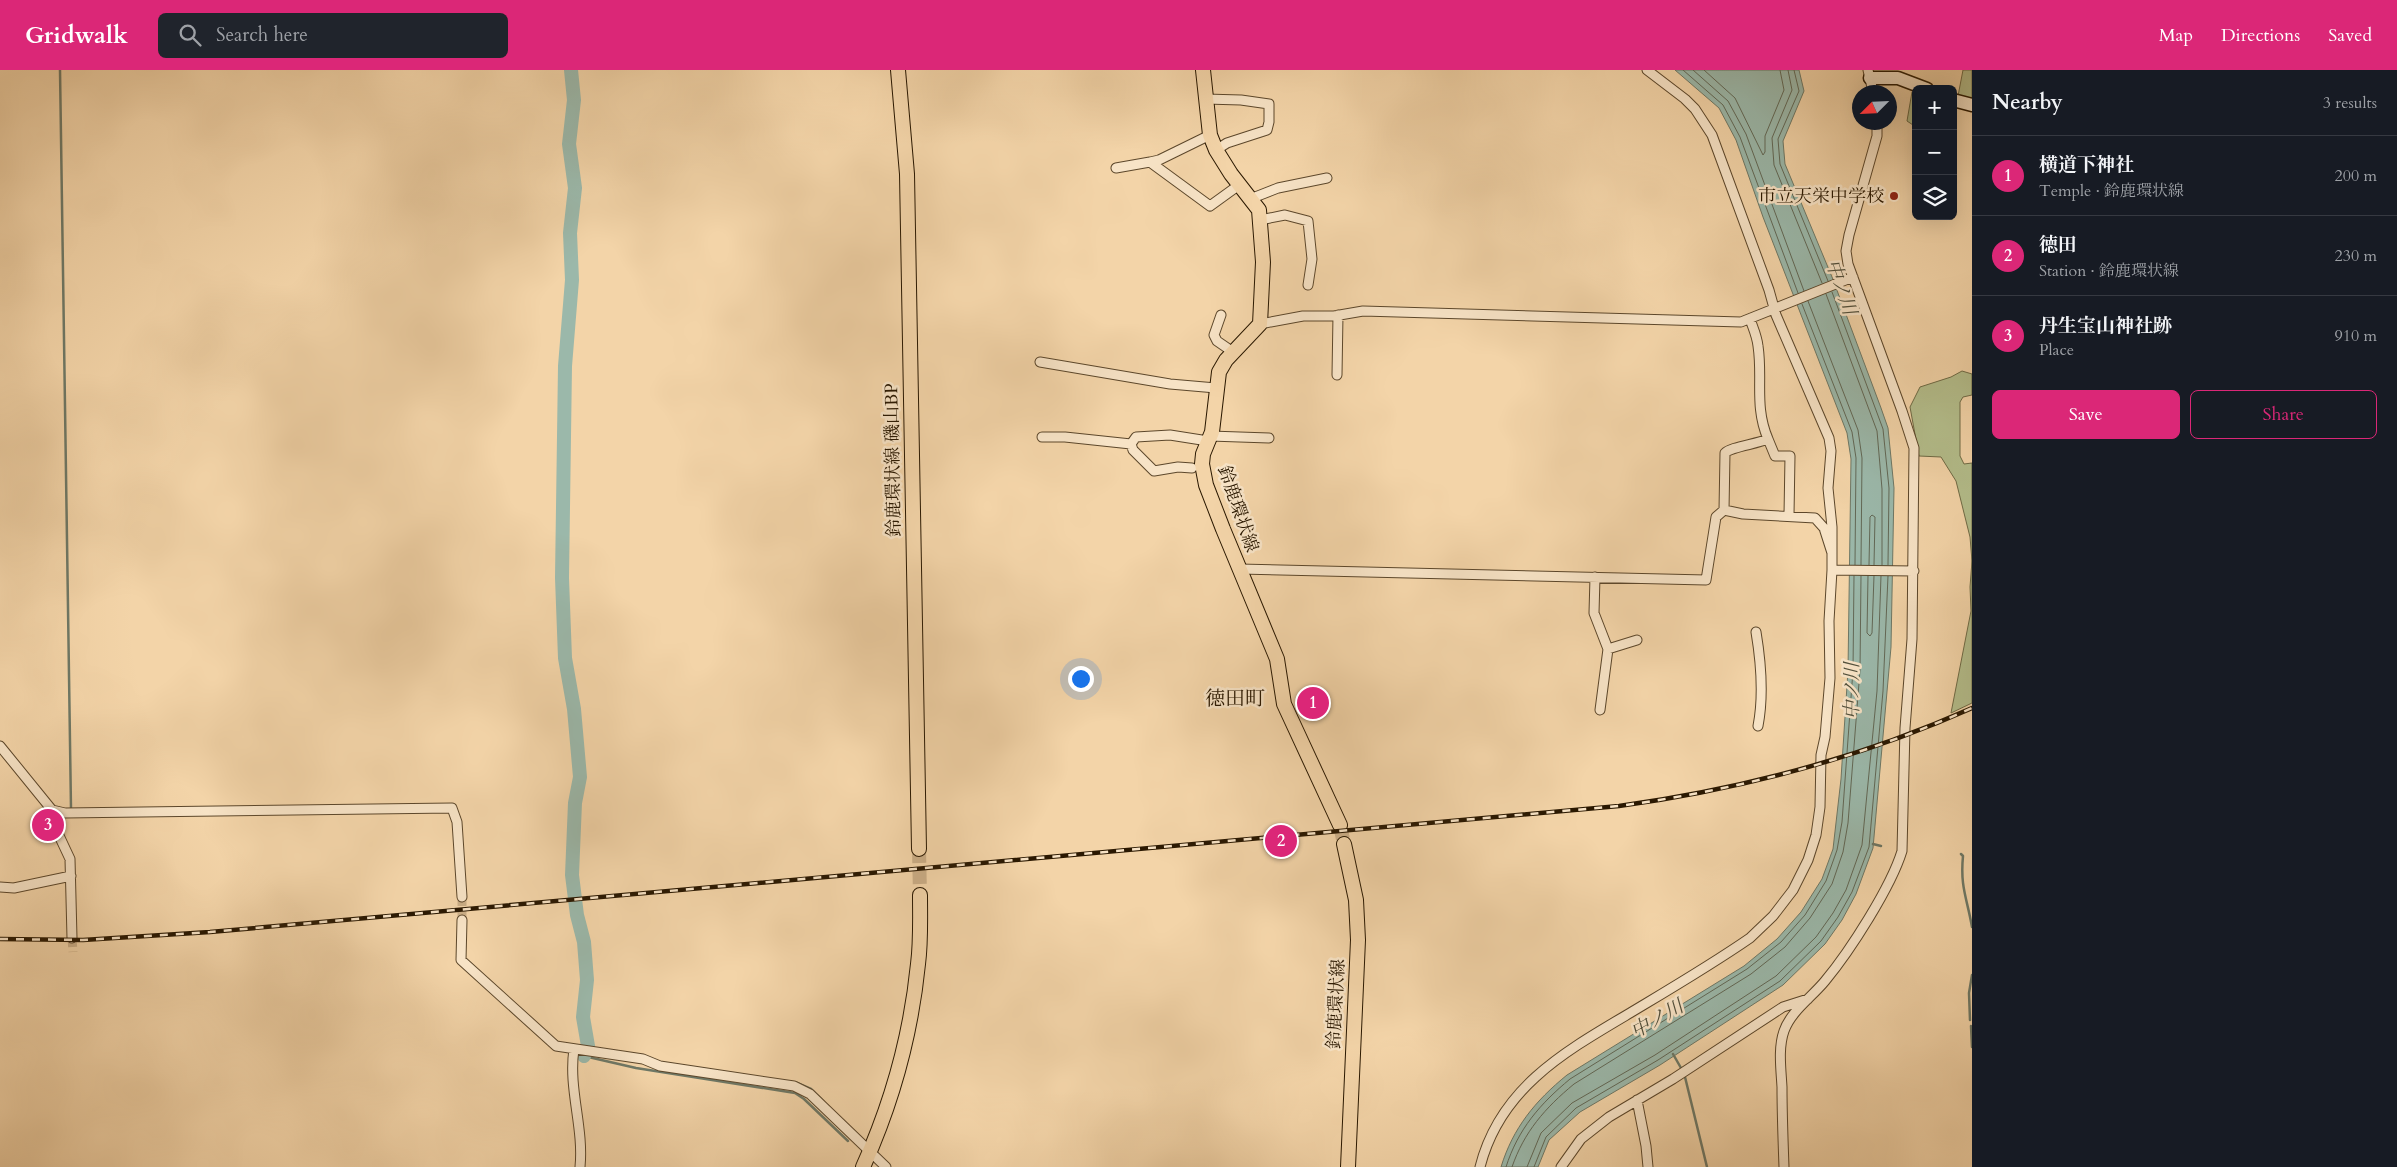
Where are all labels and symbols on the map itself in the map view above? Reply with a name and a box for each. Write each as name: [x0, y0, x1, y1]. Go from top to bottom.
north arrow: [1852, 85, 1897, 130]
place label: 市立天栄中学校: [1758, 184, 1884, 209]
marker: 市立天栄中学校: [1888, 190, 1900, 202]
water label: 中ノ川: [1819, 256, 1863, 320]
street label: 鈴鹿環状線 磯山BP: [879, 383, 907, 537]
street label: 鈴鹿環状線: [1212, 462, 1264, 556]
water label: 中ノ川: [1839, 661, 1865, 720]
your location: [1068, 666, 1094, 692]
pin: 1: [1297, 684, 1329, 722]
district label: 徳田町: [1205, 685, 1265, 712]
pin: 3: [32, 806, 64, 844]
pin: 2: [1265, 822, 1297, 860]
street label: 鈴鹿環状線: [1321, 958, 1351, 1050]
water label: 中ノ川: [1626, 992, 1690, 1045]

